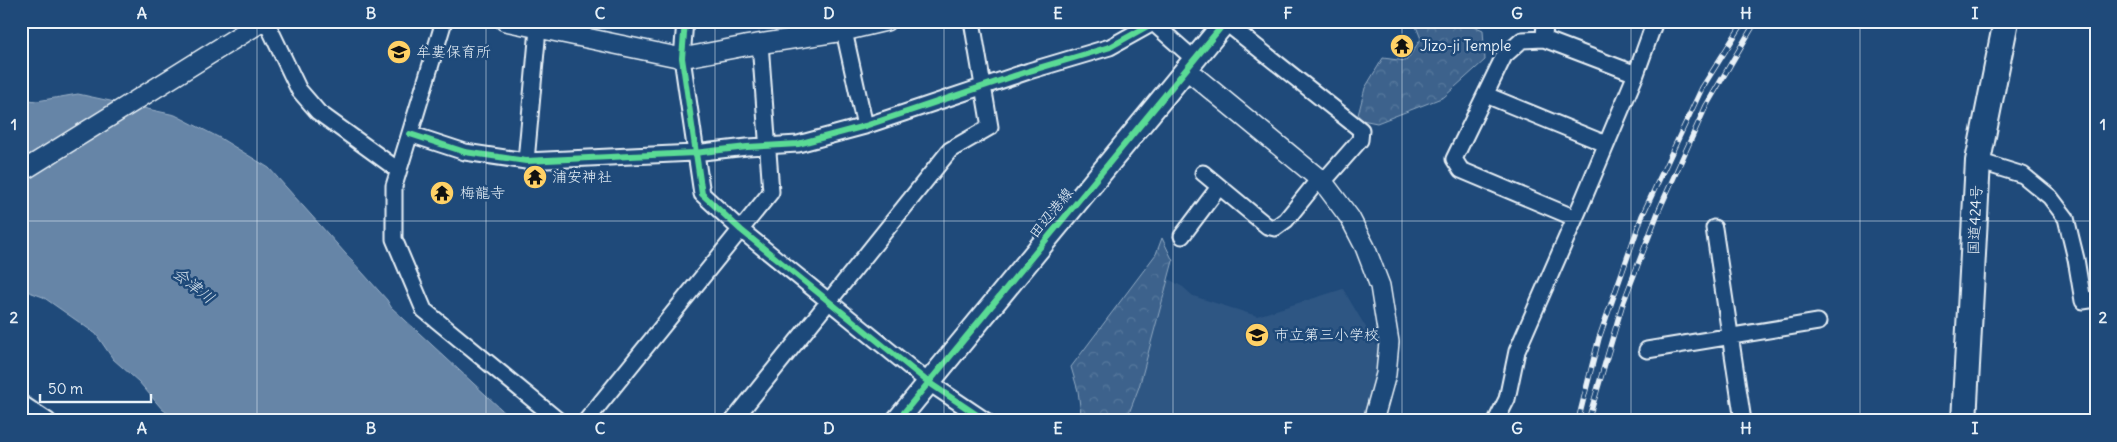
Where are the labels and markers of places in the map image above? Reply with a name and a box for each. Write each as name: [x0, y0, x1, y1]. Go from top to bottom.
temple icon: Jizo-ji Temple: [1389, 33, 1415, 59]
place label: Jizo-ji Temple: [1420, 36, 1511, 55]
school or university icon: 牟婁保育所: [386, 39, 412, 65]
place label: 牟婁保育所: [416, 42, 491, 61]
temple icon: 浦安神社: [522, 164, 548, 190]
place label: 浦安神社: [552, 167, 612, 186]
temple icon: 梅龍寺: [429, 180, 455, 206]
place label: 梅龍寺: [460, 183, 505, 202]
school or university icon: 市立第三小学校: [1244, 322, 1270, 348]
place label: 市立第三小学校: [1274, 325, 1379, 344]

